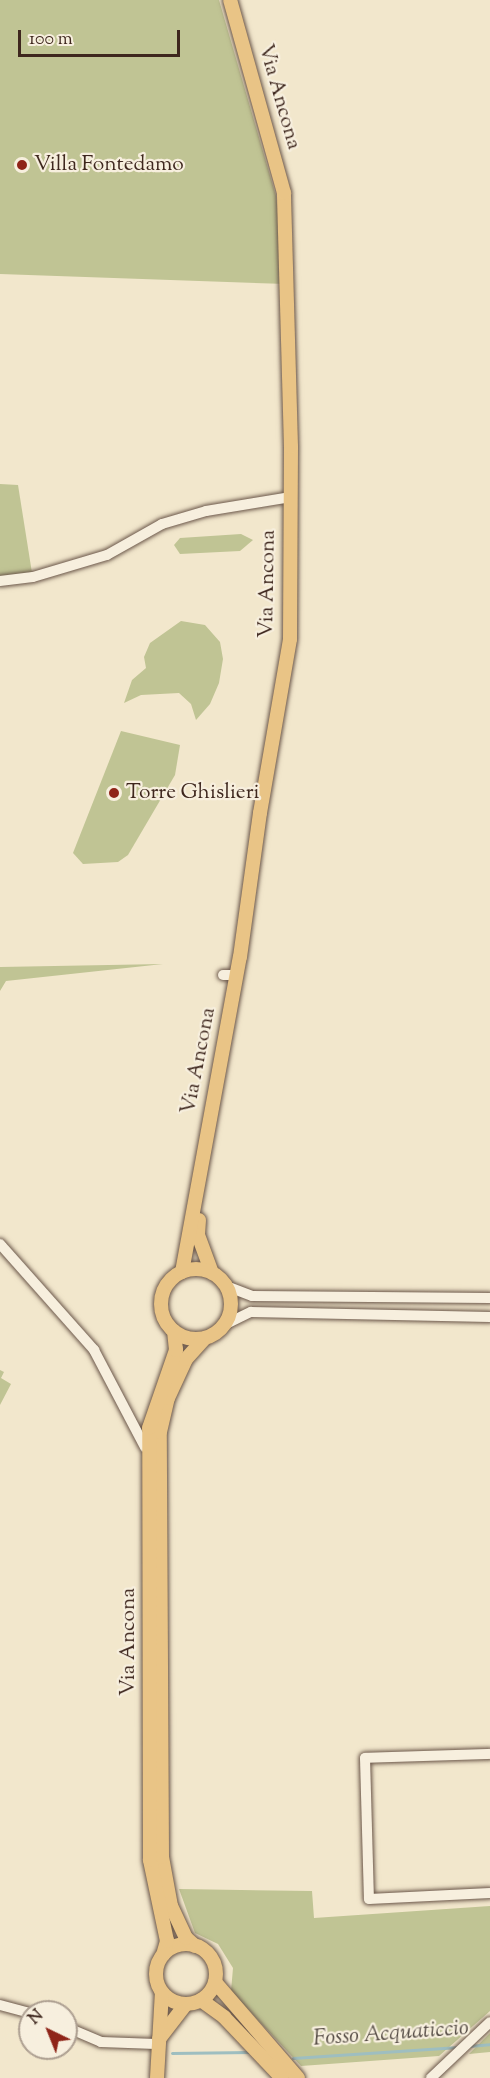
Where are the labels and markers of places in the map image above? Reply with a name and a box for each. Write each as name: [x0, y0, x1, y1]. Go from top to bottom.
place label: Villa Fontedamo: [34, 152, 184, 178]
marker: Villa Fontedamo: [15, 158, 29, 172]
place label: Torre Ghislieri: [126, 780, 259, 806]
marker: Torre Ghislieri: [107, 786, 121, 800]

